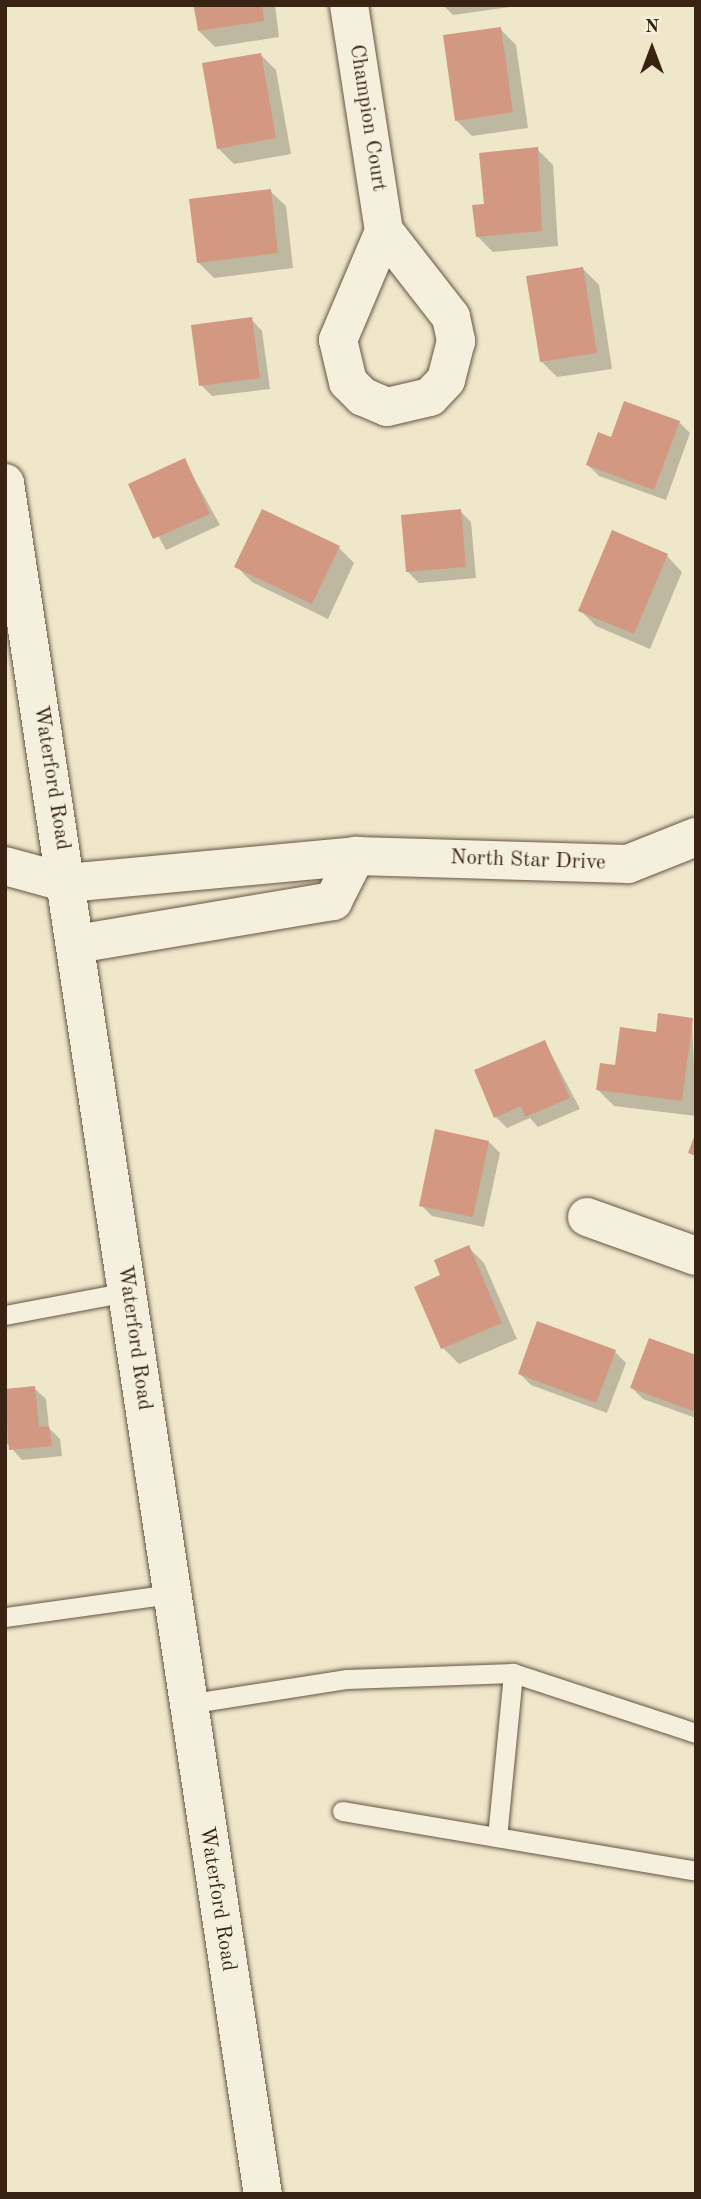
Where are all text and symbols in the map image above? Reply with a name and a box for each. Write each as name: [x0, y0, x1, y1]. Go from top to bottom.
north arrow: [617, 14, 687, 84]
text: N: [645, 18, 659, 37]
street label: Champion Court: [343, 43, 391, 193]
street label: Waterford Road: [27, 704, 75, 852]
street label: North Star Drive: [450, 846, 606, 876]
street label: Waterford Road: [111, 1264, 157, 1412]
street label: Waterford Road: [193, 1825, 241, 1973]

